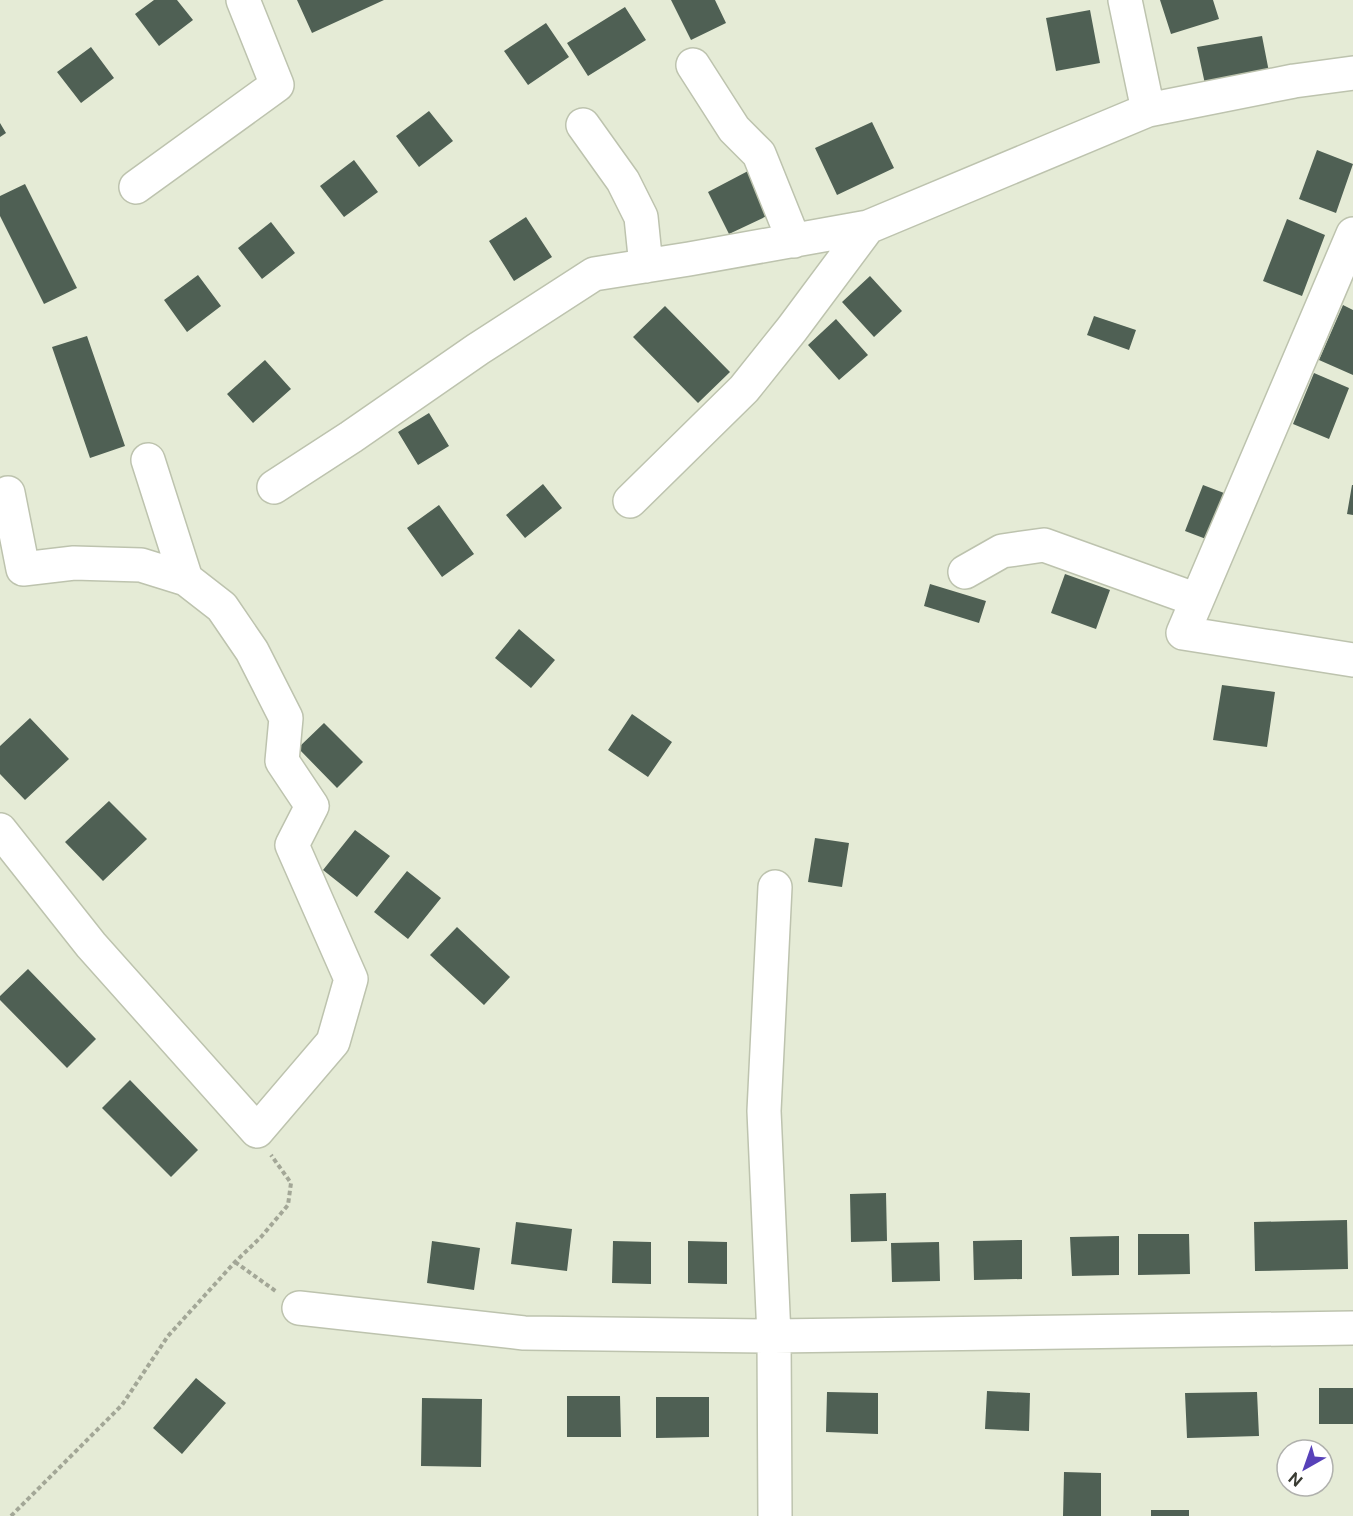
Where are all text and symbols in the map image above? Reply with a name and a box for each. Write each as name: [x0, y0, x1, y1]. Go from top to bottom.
north arrow: [1275, 1438, 1335, 1498]
text: N: [1285, 1468, 1307, 1490]

